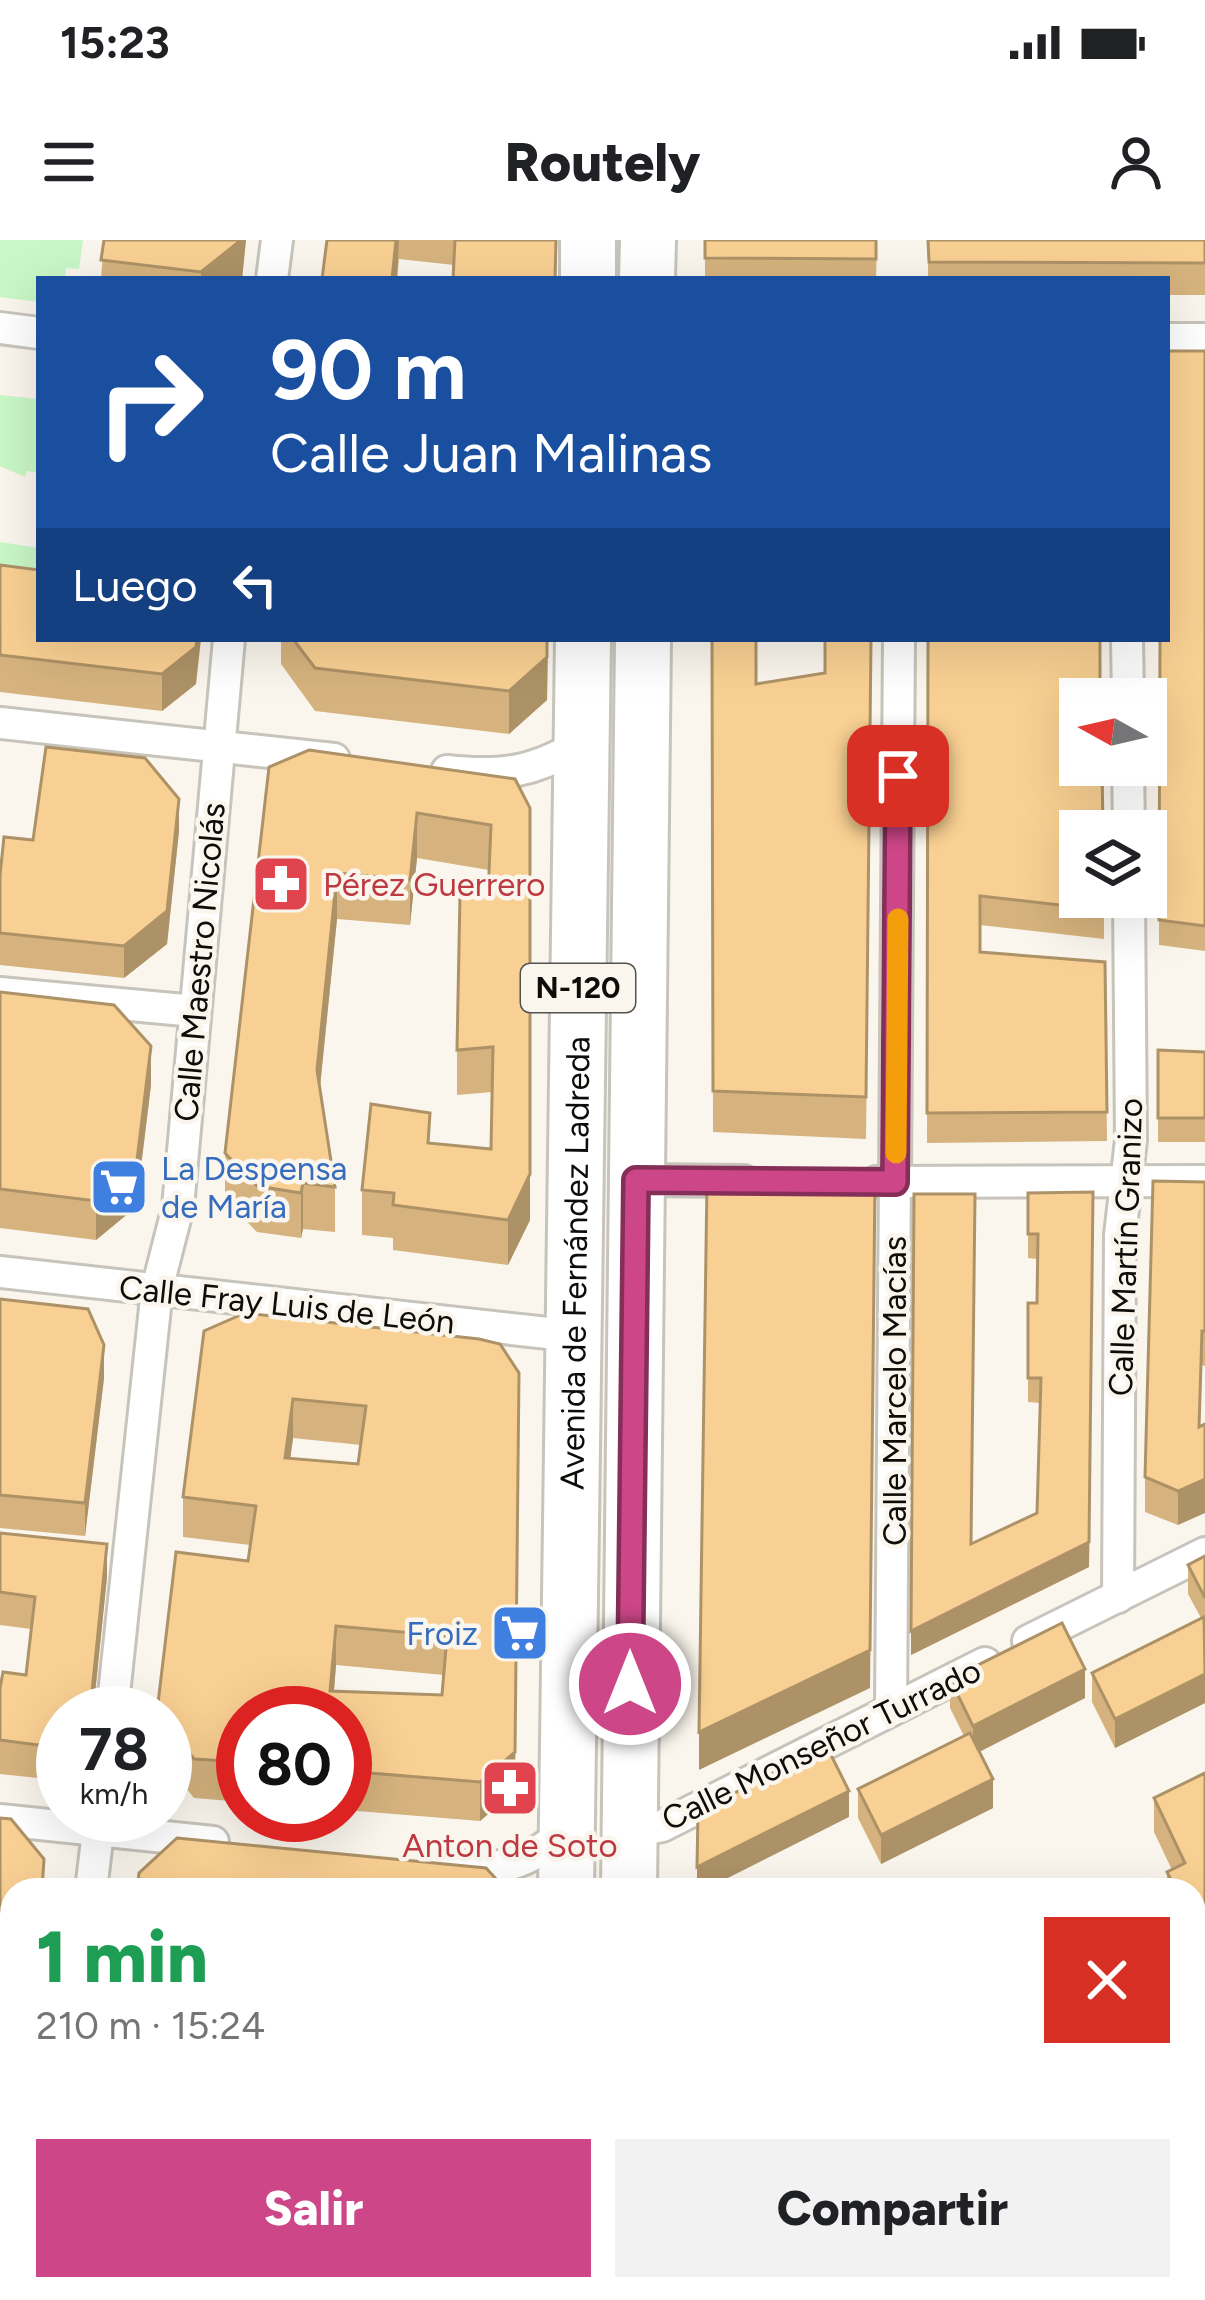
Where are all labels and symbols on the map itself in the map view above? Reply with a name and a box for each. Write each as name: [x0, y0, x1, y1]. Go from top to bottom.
north arrow: [1059, 678, 1167, 786]
pin: [847, 725, 949, 827]
street label: Calle Maestro Nicolás: [166, 801, 233, 1123]
pharmacy icon: Pérez Guerrero: [250, 853, 312, 915]
place label: Pérez Guerrero: [323, 865, 546, 904]
road number: N-120: [521, 964, 635, 1012]
street label: Avenida de Fernández Ladreda: [552, 1036, 598, 1490]
street label: Calle Martín Granizo: [1101, 1097, 1150, 1397]
place label: La Despensa de María: [161, 1149, 347, 1226]
supermarket icon: La Despensa de María: [88, 1156, 150, 1218]
street label: Calle Marcelo Macías: [875, 1236, 914, 1546]
street label: Calle Fray Luis de León: [117, 1267, 457, 1342]
supermarket icon: Froiz: [489, 1602, 551, 1664]
place label: Froiz: [406, 1614, 478, 1653]
position arrow: [567, 1621, 693, 1747]
street label: Calle Monseñor Turrado: [655, 1650, 987, 1839]
speed limit sign: 80: [216, 1686, 372, 1842]
pharmacy icon: Anton de Soto: [479, 1757, 541, 1819]
place label: Anton de Soto: [402, 1826, 618, 1865]

